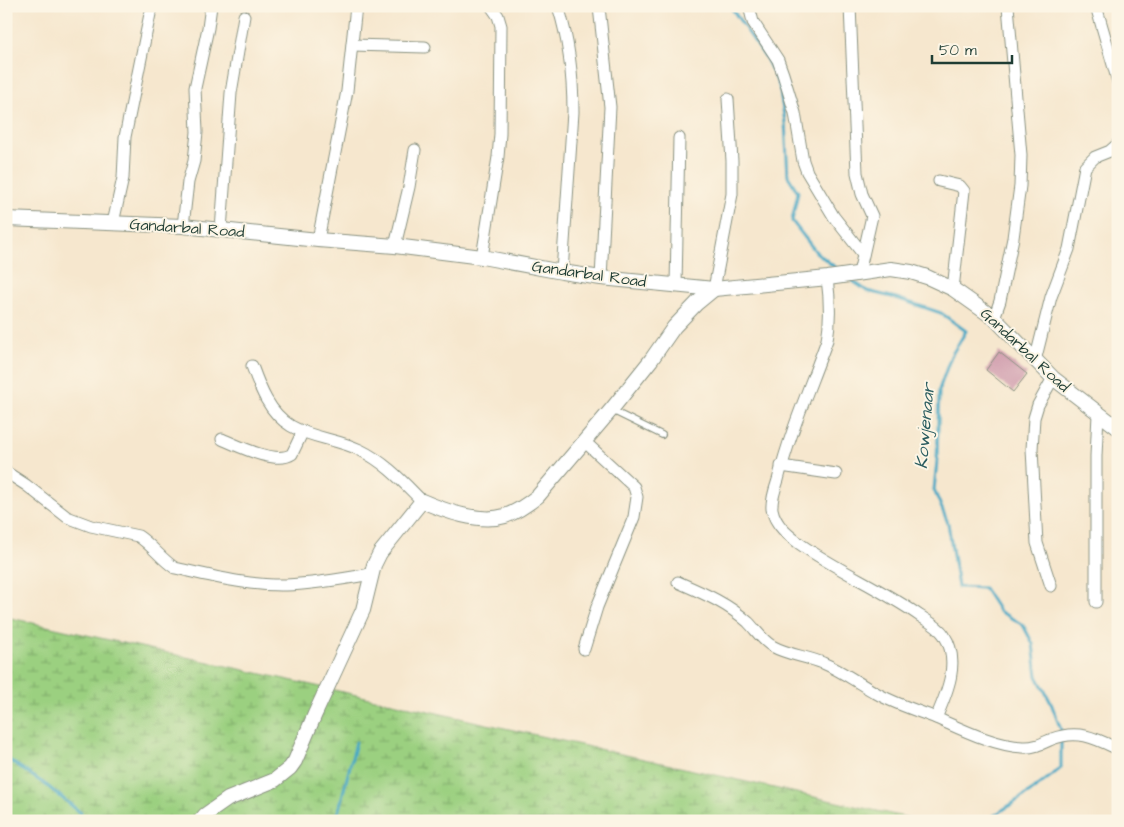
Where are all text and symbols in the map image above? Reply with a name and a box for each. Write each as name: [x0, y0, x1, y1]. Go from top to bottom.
scale bar: [932, 32, 1012, 64]
text: 50 m: [939, 40, 977, 61]
street label: Gandarbal Road: [129, 213, 245, 243]
street label: Gandarbal Road: [530, 255, 648, 293]
street label: Gandarbal Road: [975, 303, 1075, 397]
water label: Kowjenaar: [909, 380, 941, 470]

